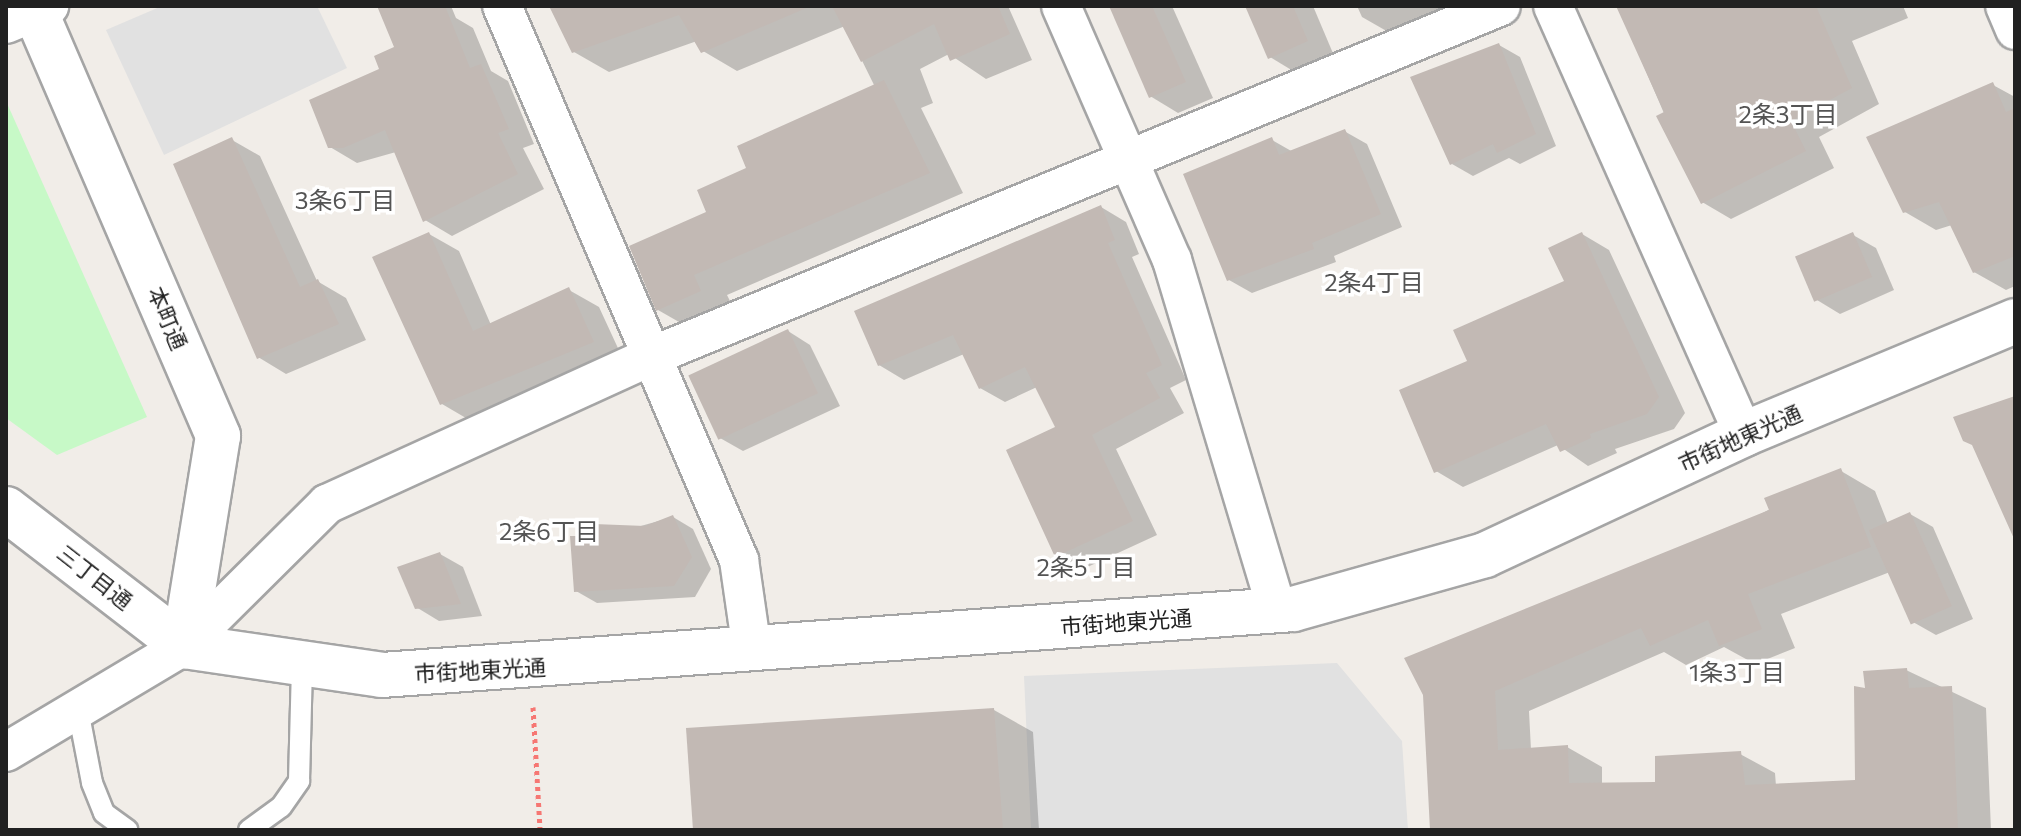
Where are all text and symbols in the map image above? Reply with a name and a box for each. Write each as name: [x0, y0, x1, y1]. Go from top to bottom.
district label: 2条3丁目: [1739, 100, 1837, 128]
district label: 3条6丁目: [295, 186, 395, 214]
district label: 2条4丁目: [1324, 268, 1424, 296]
street label: 本町通: [143, 282, 193, 354]
street label: 市街地東光通: [1674, 399, 1806, 477]
district label: 2条6丁目: [499, 517, 599, 545]
street label: 三丁目通: [52, 540, 138, 614]
district label: 2条5丁目: [1036, 553, 1136, 581]
street label: 市街地東光通: [1059, 604, 1193, 640]
street label: 市街地東光通: [413, 653, 547, 687]
district label: 1条3丁目: [1689, 658, 1785, 686]

